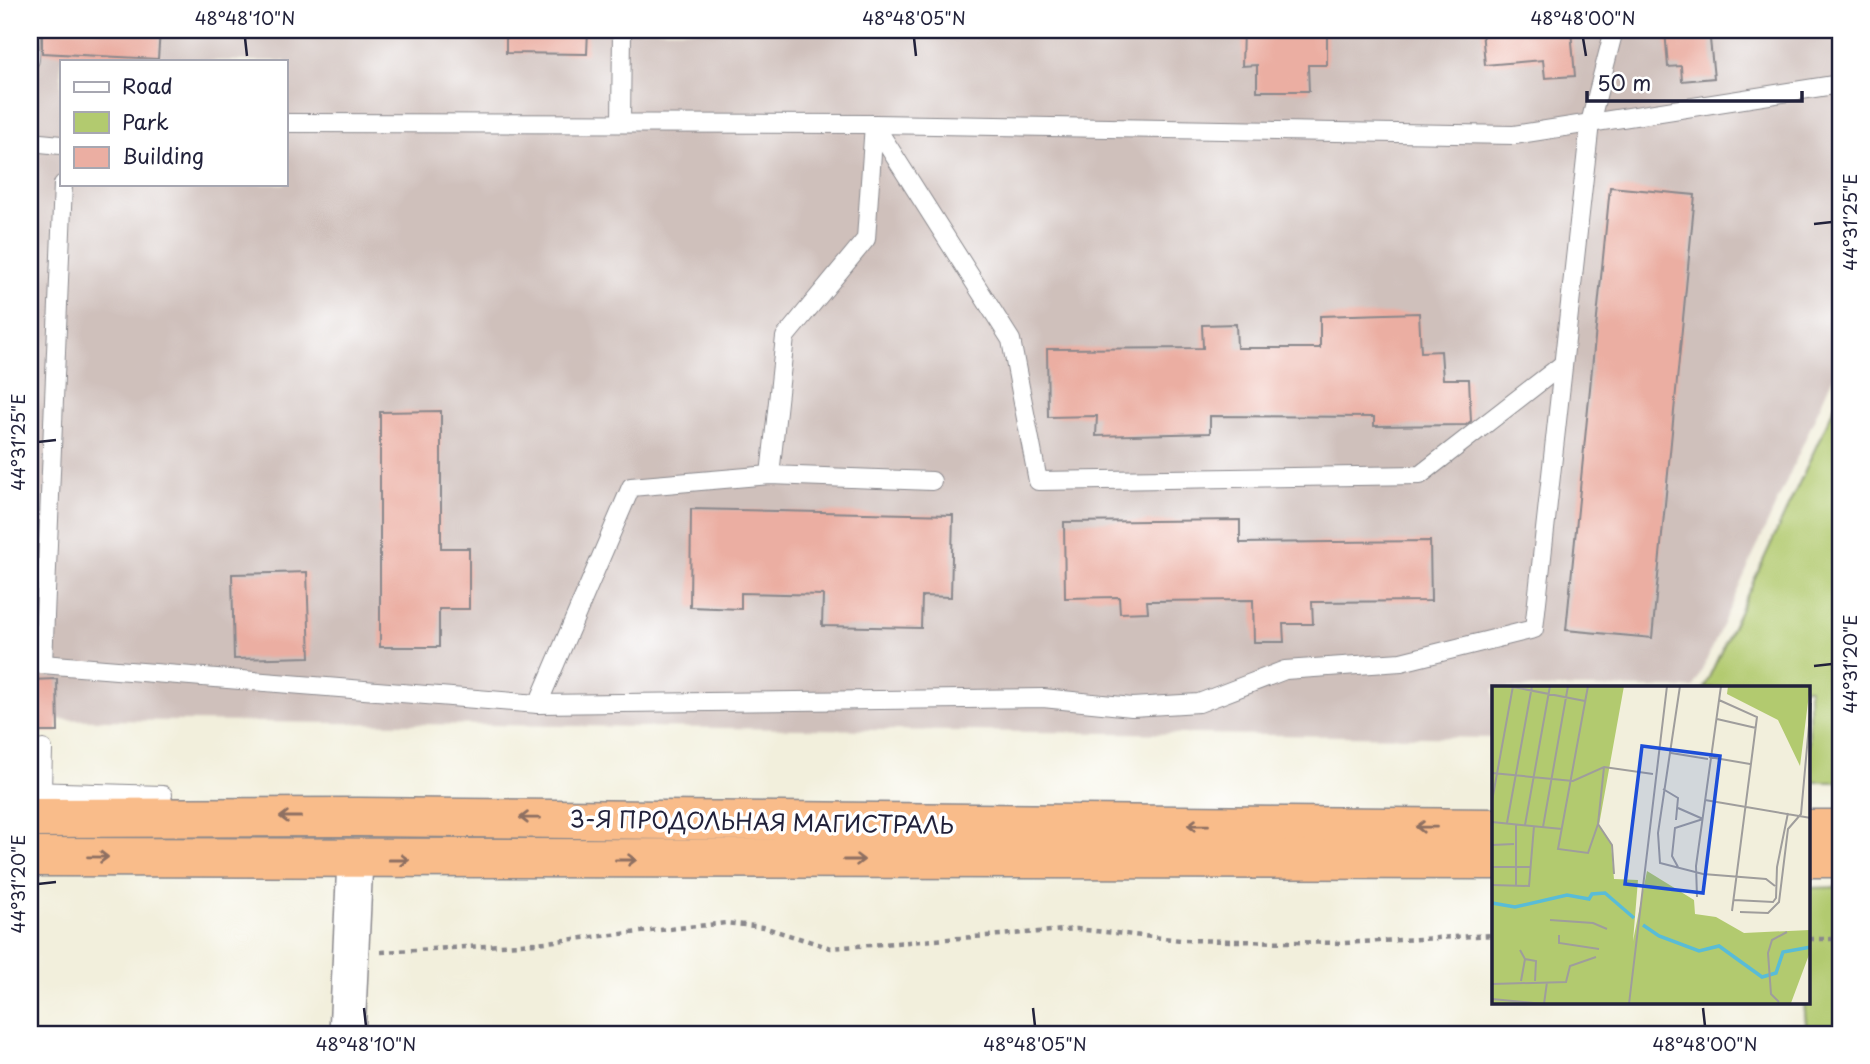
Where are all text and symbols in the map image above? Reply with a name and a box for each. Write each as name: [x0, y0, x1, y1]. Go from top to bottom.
text: 48°48'10"N: [195, 4, 295, 31]
text: 48°48'05"N: [862, 4, 966, 31]
text: 48°48'00"N: [1530, 4, 1636, 31]
legend: [60, 60, 287, 186]
scale bar: [1587, 60, 1802, 104]
text: 50 m: [1597, 66, 1651, 98]
text: Road: [122, 69, 173, 101]
text: Park: [122, 105, 169, 137]
text: Building: [122, 139, 204, 171]
text: 44°31'25"E: [1836, 173, 1863, 271]
text: 44°31'25"E: [4, 393, 31, 491]
text: 44°31'20"E: [1836, 615, 1863, 713]
inset map: [1492, 686, 1811, 1004]
street label: 3-Я ПРОДОЛЬНАЯ МАГИСТРАЛЬ: [569, 800, 955, 842]
one-way arrow: [279, 810, 302, 824]
one-way arrow: [518, 811, 541, 825]
one-way arrow: [1187, 818, 1210, 832]
one-way arrow: [1414, 820, 1437, 834]
text: 44°31'20"E: [4, 835, 31, 933]
one-way arrow: [86, 851, 109, 864]
one-way arrow: [387, 853, 410, 867]
one-way arrow: [615, 853, 638, 867]
one-way arrow: [842, 853, 865, 867]
text: 48°48'10"N: [316, 1030, 416, 1057]
text: 48°48'05"N: [983, 1030, 1087, 1057]
text: 48°48'00"N: [1652, 1030, 1758, 1057]

